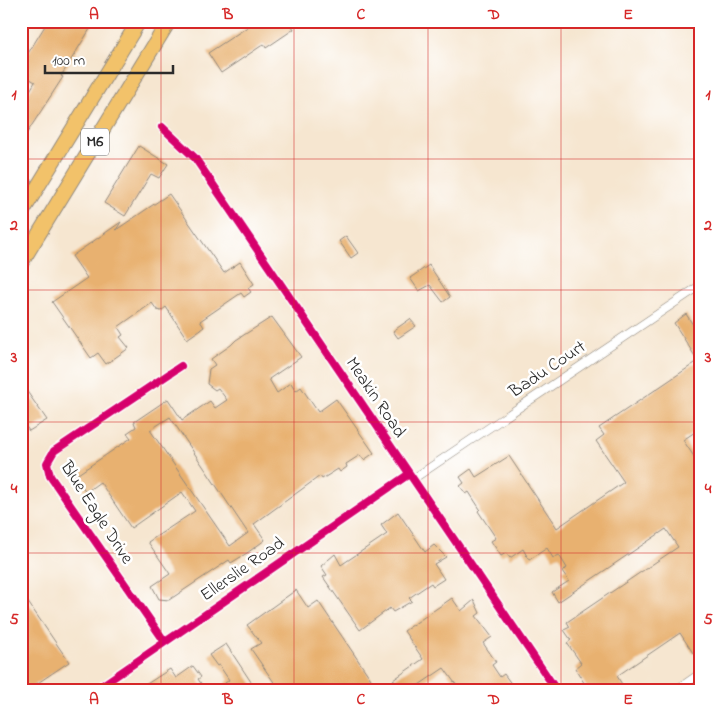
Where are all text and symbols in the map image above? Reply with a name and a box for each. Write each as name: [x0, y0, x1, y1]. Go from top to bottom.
text: A: [89, 3, 99, 27]
text: B: [222, 3, 234, 27]
text: C: [357, 3, 366, 27]
text: D: [487, 3, 500, 27]
text: E: [623, 3, 633, 27]
scale bar: [45, 42, 172, 74]
text: 100 m: [52, 50, 85, 72]
text: 1: [11, 83, 17, 107]
text: 1: [705, 83, 711, 107]
road number: M6: [81, 128, 109, 156]
text: 2: [9, 214, 18, 238]
text: 2: [703, 214, 712, 238]
street label: Badu Court: [504, 335, 592, 406]
text: 3: [10, 346, 18, 370]
text: 3: [704, 346, 712, 370]
street label: Meakin Road: [338, 352, 412, 444]
street label: Blue Eagle Drive: [52, 456, 140, 571]
text: 4: [10, 477, 18, 501]
text: 4: [704, 477, 712, 501]
street label: Ellerslie Road: [196, 531, 290, 609]
text: 5: [9, 608, 19, 632]
text: 5: [703, 608, 713, 632]
text: A: [89, 688, 99, 712]
text: B: [222, 688, 234, 712]
text: C: [357, 688, 366, 712]
text: D: [487, 688, 500, 712]
text: E: [623, 688, 633, 712]

